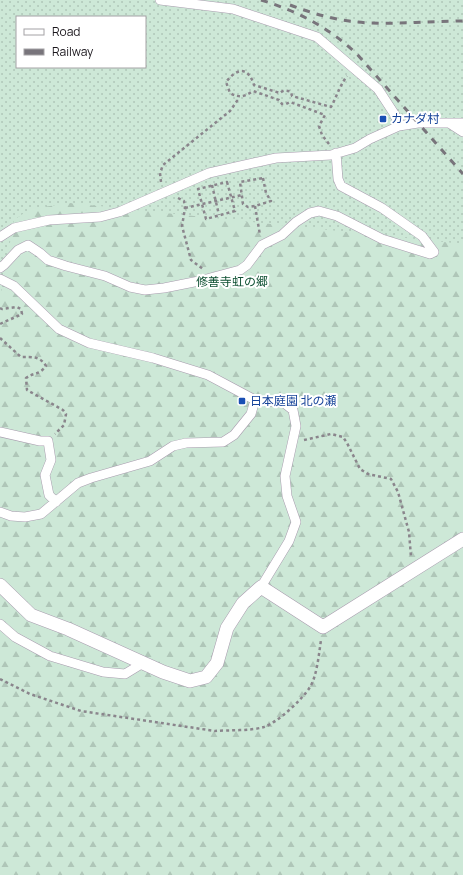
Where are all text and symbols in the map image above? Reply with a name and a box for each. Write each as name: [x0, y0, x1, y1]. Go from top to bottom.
legend: [16, 16, 146, 68]
text: Road: [52, 23, 80, 40]
text: Railway: [52, 43, 94, 60]
place label: カナダ村: [391, 110, 440, 127]
marker: カナダ村: [378, 114, 388, 124]
park label: 修善寺虹の郷: [196, 273, 268, 290]
place label: 日本庭園 北の瀬: [250, 392, 336, 409]
marker: 日本庭園 北の瀬: [237, 396, 247, 406]

